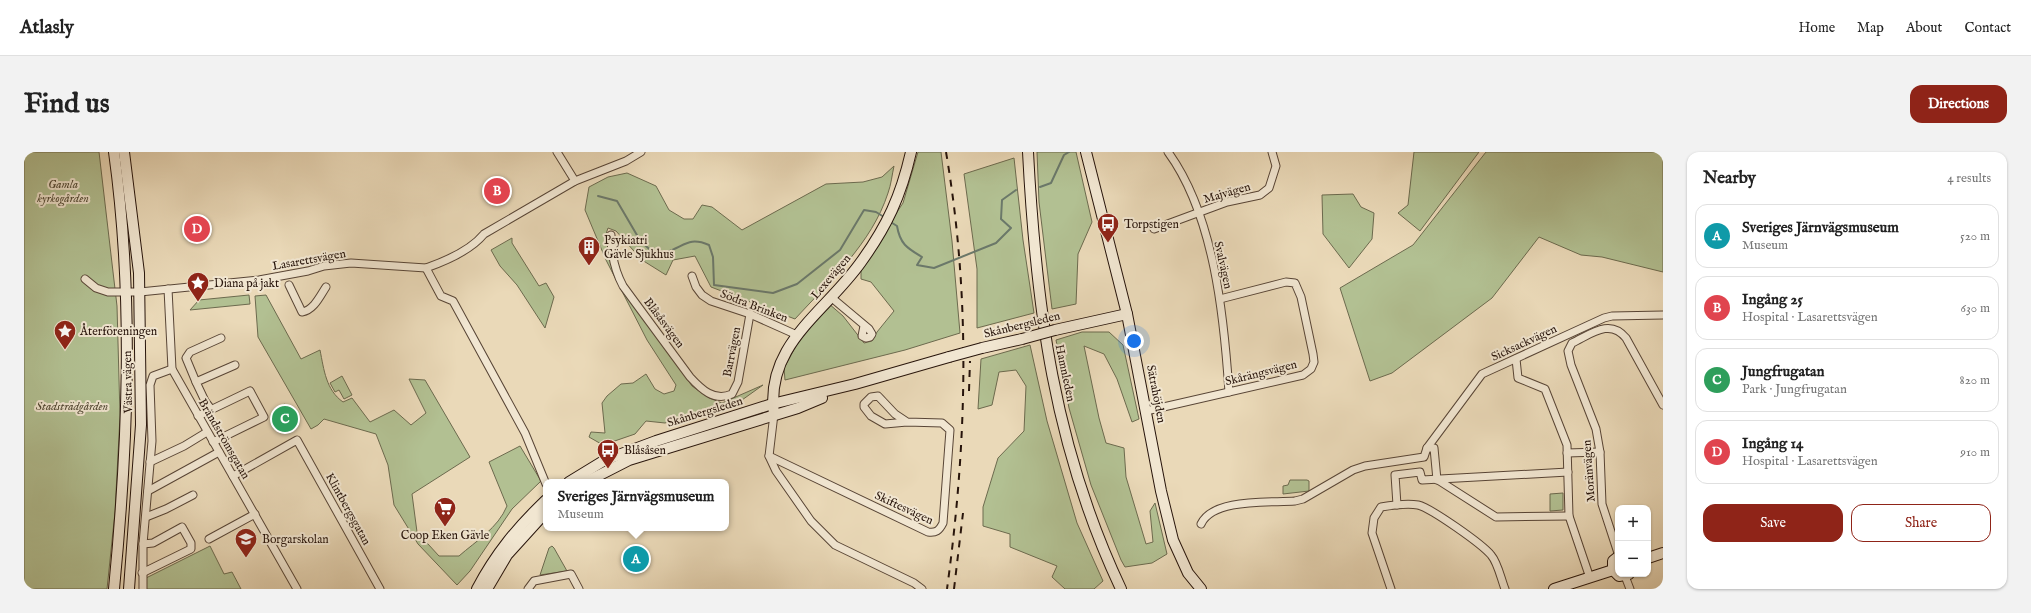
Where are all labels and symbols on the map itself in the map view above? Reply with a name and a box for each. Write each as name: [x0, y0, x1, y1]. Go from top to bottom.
pin: B: [484, 176, 510, 206]
park label: Gamla kyrkogården: [36, 177, 89, 207]
street label: Majvägen: [1202, 179, 1253, 207]
bus stop icon: Torpstigen: [1095, 211, 1121, 244]
pin: D: [184, 214, 210, 244]
place label: Torpstigen: [1124, 217, 1180, 233]
place label: Psykiatri Gävle Sjukhus: [604, 233, 674, 262]
building icon: Psykiatri Gävle Sjukhus: [576, 234, 602, 267]
street label: Svalvägen: [1210, 240, 1236, 291]
street label: Lasarettsvägen: [271, 246, 348, 274]
street label: Lexevägen: [808, 251, 855, 303]
place icon: Diana på jakt: [185, 270, 211, 303]
place label: Diana på jakt: [214, 276, 279, 292]
street label: Södra Brinken: [718, 286, 791, 326]
street label: Blåsåsvägen: [640, 295, 688, 352]
street label: Skånbergsleden: [982, 308, 1062, 342]
place icon: Återföreningen: [52, 318, 78, 351]
street label: Sicksackvägen: [1489, 321, 1560, 365]
place label: Återföreningen: [79, 323, 158, 339]
street label: Barrvägen: [720, 325, 744, 378]
your location: [1124, 331, 1144, 351]
street label: Hamnleden: [1052, 343, 1079, 404]
street label: Västra vägen: [120, 350, 136, 414]
street label: Skårängsvägen: [1224, 357, 1299, 389]
street label: Sätrahöjden: [1143, 364, 1169, 425]
street label: Skånbergsleden: [665, 393, 745, 431]
street label: Brändströmsgatan: [195, 396, 253, 482]
park label: Stadsträdgården: [36, 399, 109, 415]
pin: C: [272, 404, 298, 434]
bus stop icon: Blåsåsen: [595, 437, 621, 470]
street label: Moränvägen: [1579, 439, 1599, 503]
place label: Blåsåsen: [624, 443, 667, 458]
street label: Klintbergsgatan: [322, 470, 374, 548]
street label: Skiftesvägen: [872, 488, 936, 528]
supermarket icon: Coop Eken Gävle: [432, 495, 458, 528]
school or university icon: Borgarskolan: [233, 526, 259, 559]
place label: Coop Eken Gävle: [401, 528, 490, 544]
place label: Borgarskolan: [262, 532, 329, 547]
pin: A: [623, 544, 649, 574]

